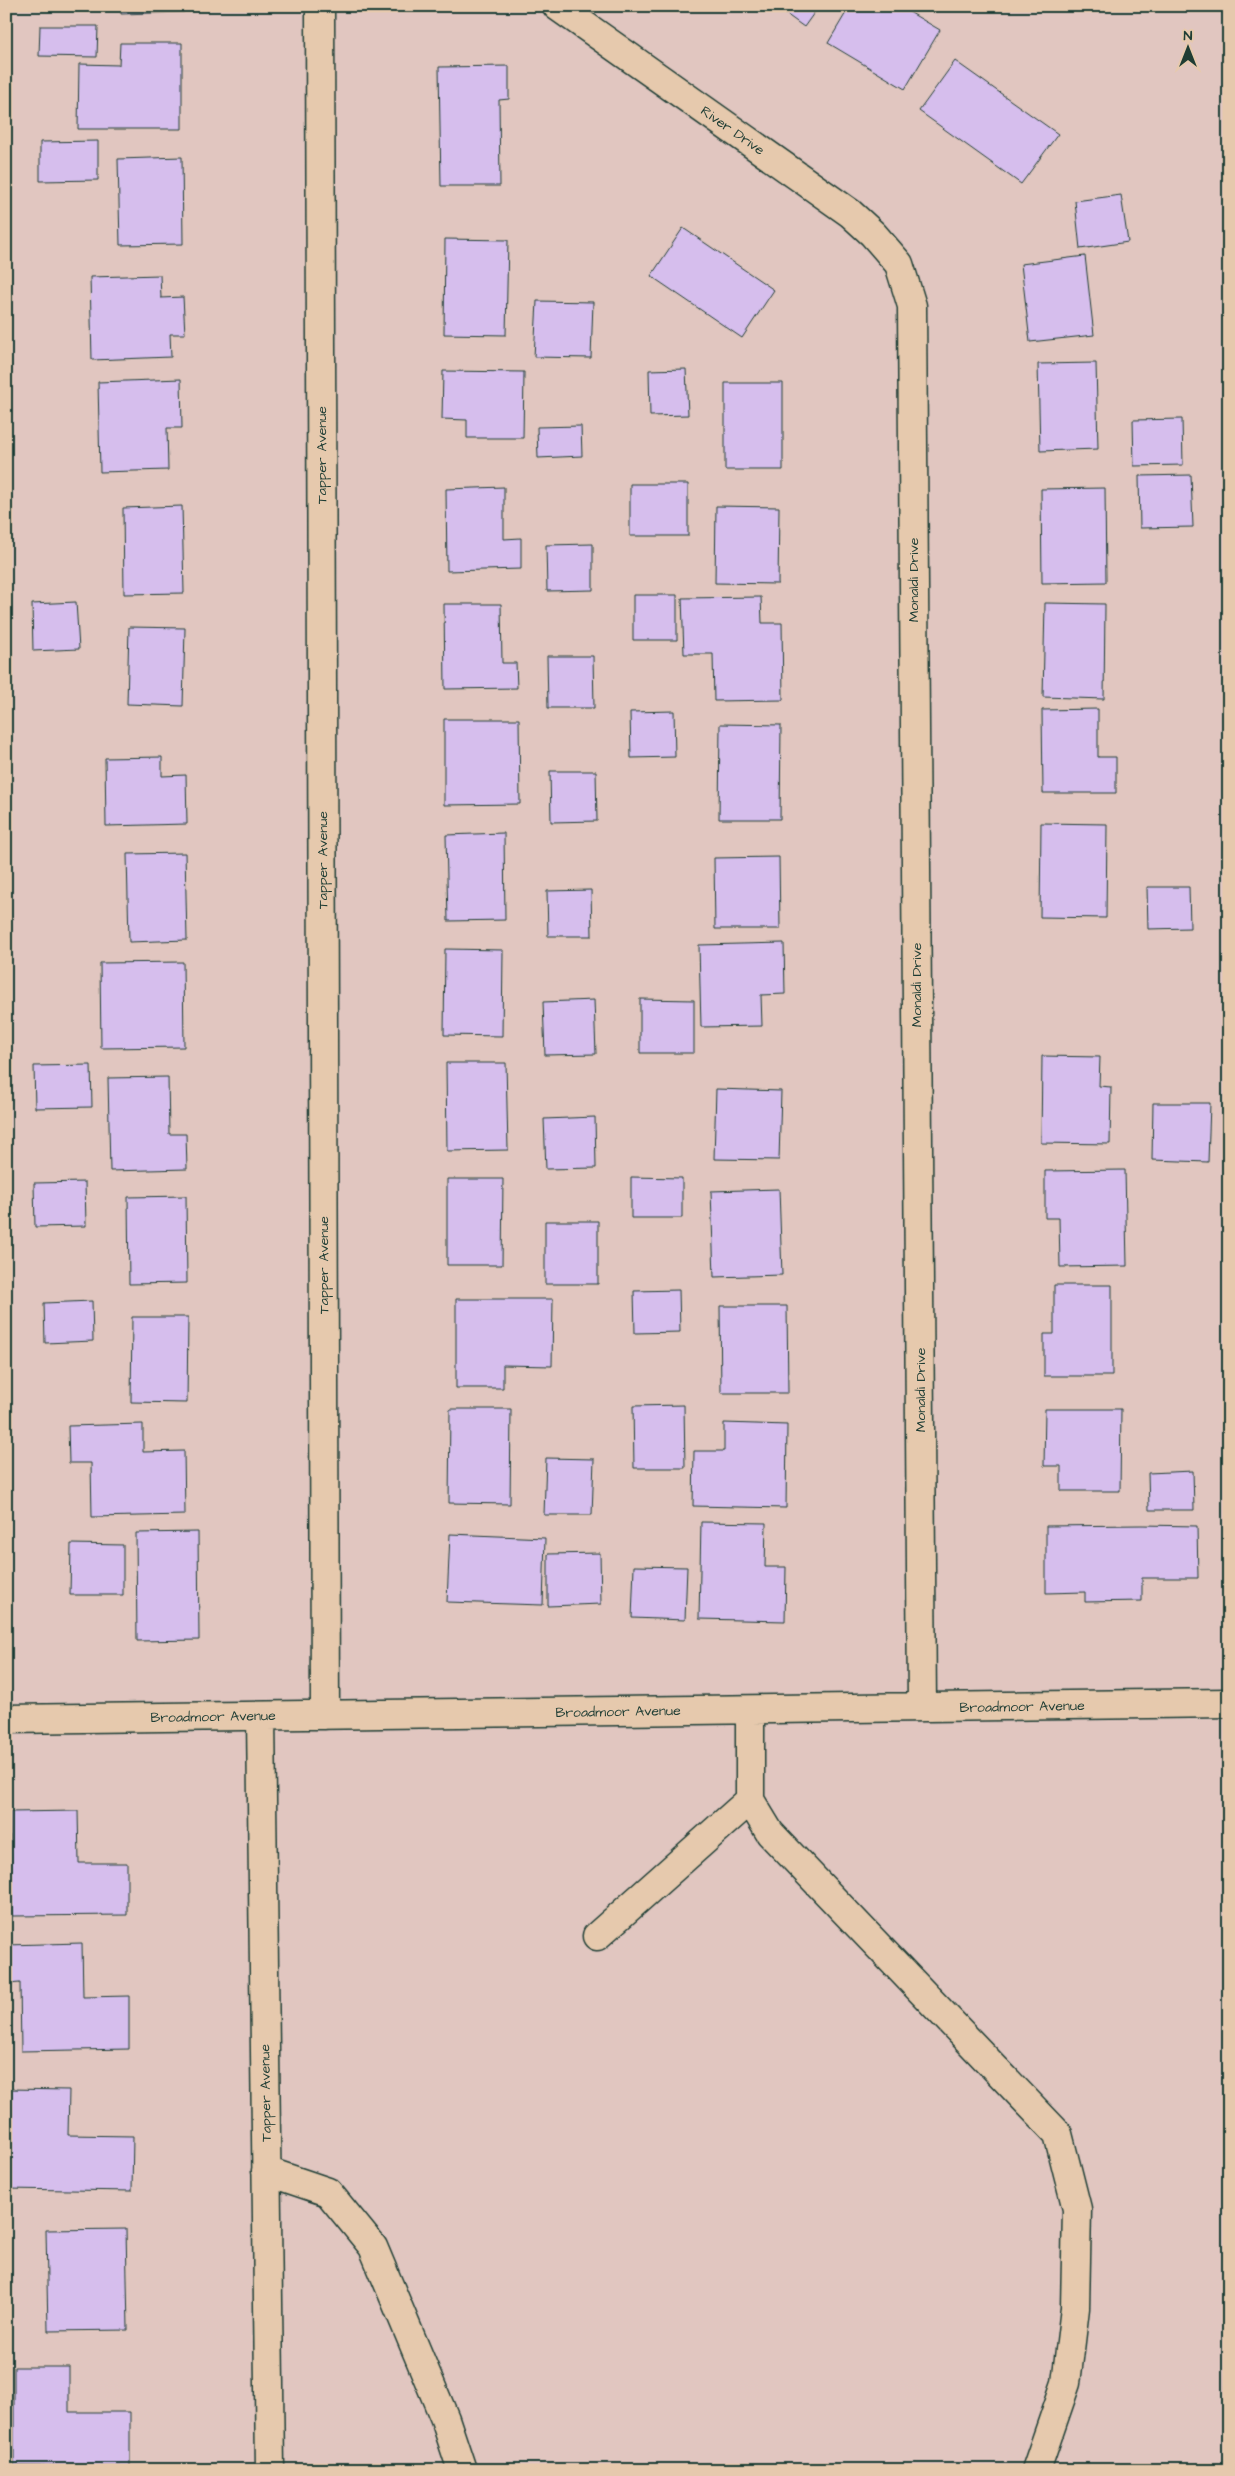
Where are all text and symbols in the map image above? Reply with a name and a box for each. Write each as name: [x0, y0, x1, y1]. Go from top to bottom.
north arrow: [1162, 22, 1212, 72]
text: N: [1184, 26, 1193, 46]
street label: River Drive: [696, 101, 769, 160]
street label: Tapper Avenue: [312, 406, 332, 504]
street label: Monaldi Drive: [904, 537, 924, 622]
street label: Tapper Avenue: [313, 811, 333, 909]
street label: Monaldi Drive: [907, 942, 927, 1027]
street label: Tapper Avenue: [314, 1216, 334, 1314]
street label: Monaldi Drive: [911, 1347, 931, 1432]
street label: Broadmoor Avenue: [959, 1696, 1085, 1718]
street label: Broadmoor Avenue: [555, 1701, 681, 1723]
street label: Broadmoor Avenue: [150, 1706, 276, 1728]
street label: Tapper Avenue: [255, 2043, 277, 2142]

